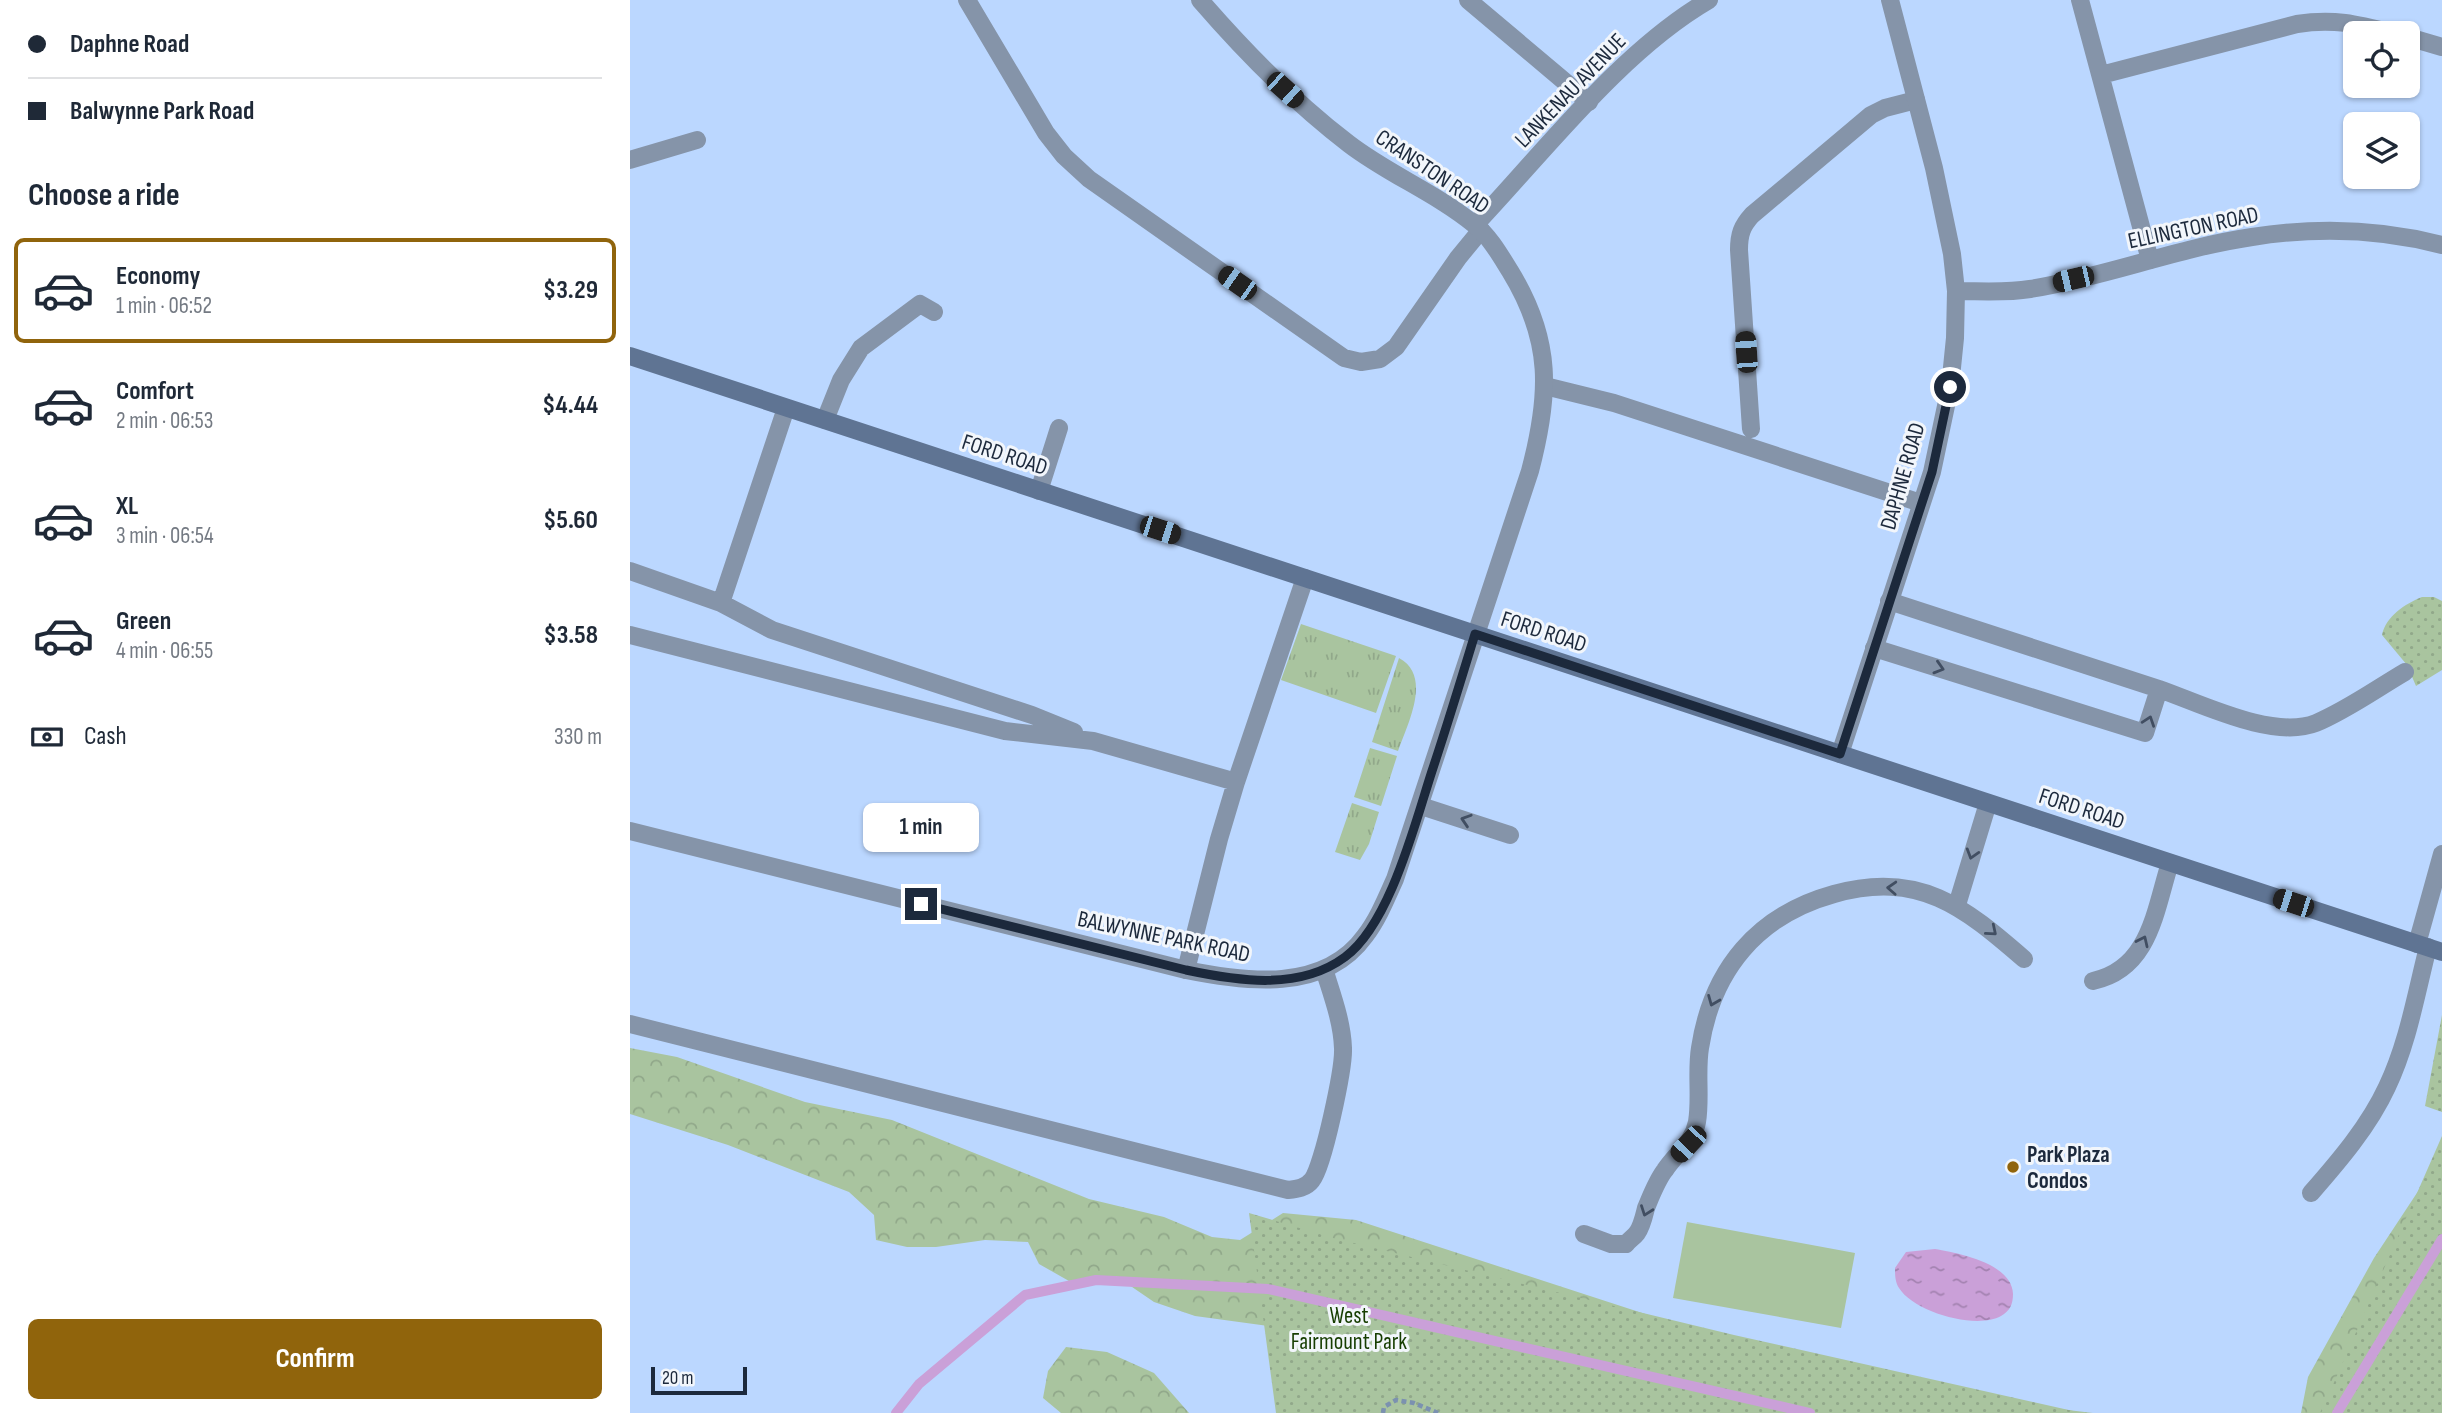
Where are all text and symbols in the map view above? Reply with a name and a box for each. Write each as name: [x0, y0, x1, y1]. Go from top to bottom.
map controls: [2343, 21, 2420, 189]
button: locate: [2343, 21, 2420, 98]
street label: LANKENAU AVENUE: [1509, 28, 1632, 154]
text: Daphne Road: [70, 29, 189, 60]
car: [1263, 68, 1308, 112]
text: Balwynne Park Road: [70, 96, 254, 127]
button: layers: [2343, 112, 2420, 189]
street label: CRANSTON ROAD: [1370, 123, 1495, 220]
text: Choose a ride: [28, 176, 180, 215]
street label: ELLINGTON ROAD: [2125, 200, 2261, 255]
icon: car: [32, 259, 95, 322]
text: Economy: [116, 261, 200, 292]
car: [1214, 262, 1261, 304]
car: [2051, 264, 2096, 294]
text: $3.29: [543, 275, 598, 306]
text: 1 min · 06:52: [116, 292, 212, 320]
car: [1735, 330, 1758, 374]
route start: [1934, 371, 1966, 403]
icon: car: [32, 374, 95, 437]
text: Comfort: [116, 376, 194, 407]
text: $4.44: [542, 390, 598, 421]
text: 2 min · 06:53: [116, 407, 213, 435]
street label: DAPHNE ROAD: [1874, 420, 1932, 533]
street label: FORD ROAD: [958, 428, 1051, 482]
icon: car: [32, 489, 95, 552]
text: XL: [116, 491, 138, 522]
text: $5.60: [543, 505, 598, 536]
car: [1137, 514, 1184, 546]
text: 3 min · 06:54: [116, 522, 214, 550]
icon: car: [32, 604, 95, 667]
street label: FORD ROAD: [1497, 605, 1590, 659]
text: Green: [116, 606, 171, 637]
text: $3.58: [543, 620, 598, 651]
text: 4 min · 06:55: [116, 637, 213, 665]
one-way arrow: [1933, 660, 1945, 675]
one-way arrow: [2141, 715, 2155, 727]
icon: cash: [28, 718, 66, 756]
text: Cash: [84, 721, 127, 752]
text: 330 m: [554, 723, 602, 751]
street label: FORD ROAD: [2035, 782, 2128, 836]
callout: 1 min: [863, 802, 979, 852]
text: 1 min: [900, 813, 942, 841]
one-way arrow: [1460, 814, 1472, 829]
one-way arrow: [1966, 848, 1981, 860]
one-way arrow: [1886, 881, 1897, 896]
car: [2270, 887, 2317, 919]
route end: [905, 888, 937, 920]
street label: BALWYNNE PARK ROAD: [1075, 905, 1253, 969]
one-way arrow: [1983, 923, 1996, 935]
one-way arrow: [2135, 936, 2149, 948]
one-way arrow: [1707, 994, 1721, 1006]
car: [1666, 1121, 1711, 1167]
place label: Park Plaza Condos: [2027, 1141, 2110, 1195]
marker: Park Plaza Condos: [2005, 1159, 2021, 1175]
one-way arrow: [1640, 1205, 1654, 1217]
park label: West Fairmount Park: [1291, 1302, 1407, 1356]
button: Confirm: [28, 1319, 602, 1399]
scale bar: [651, 1364, 747, 1396]
text: 20 m: [662, 1367, 694, 1390]

